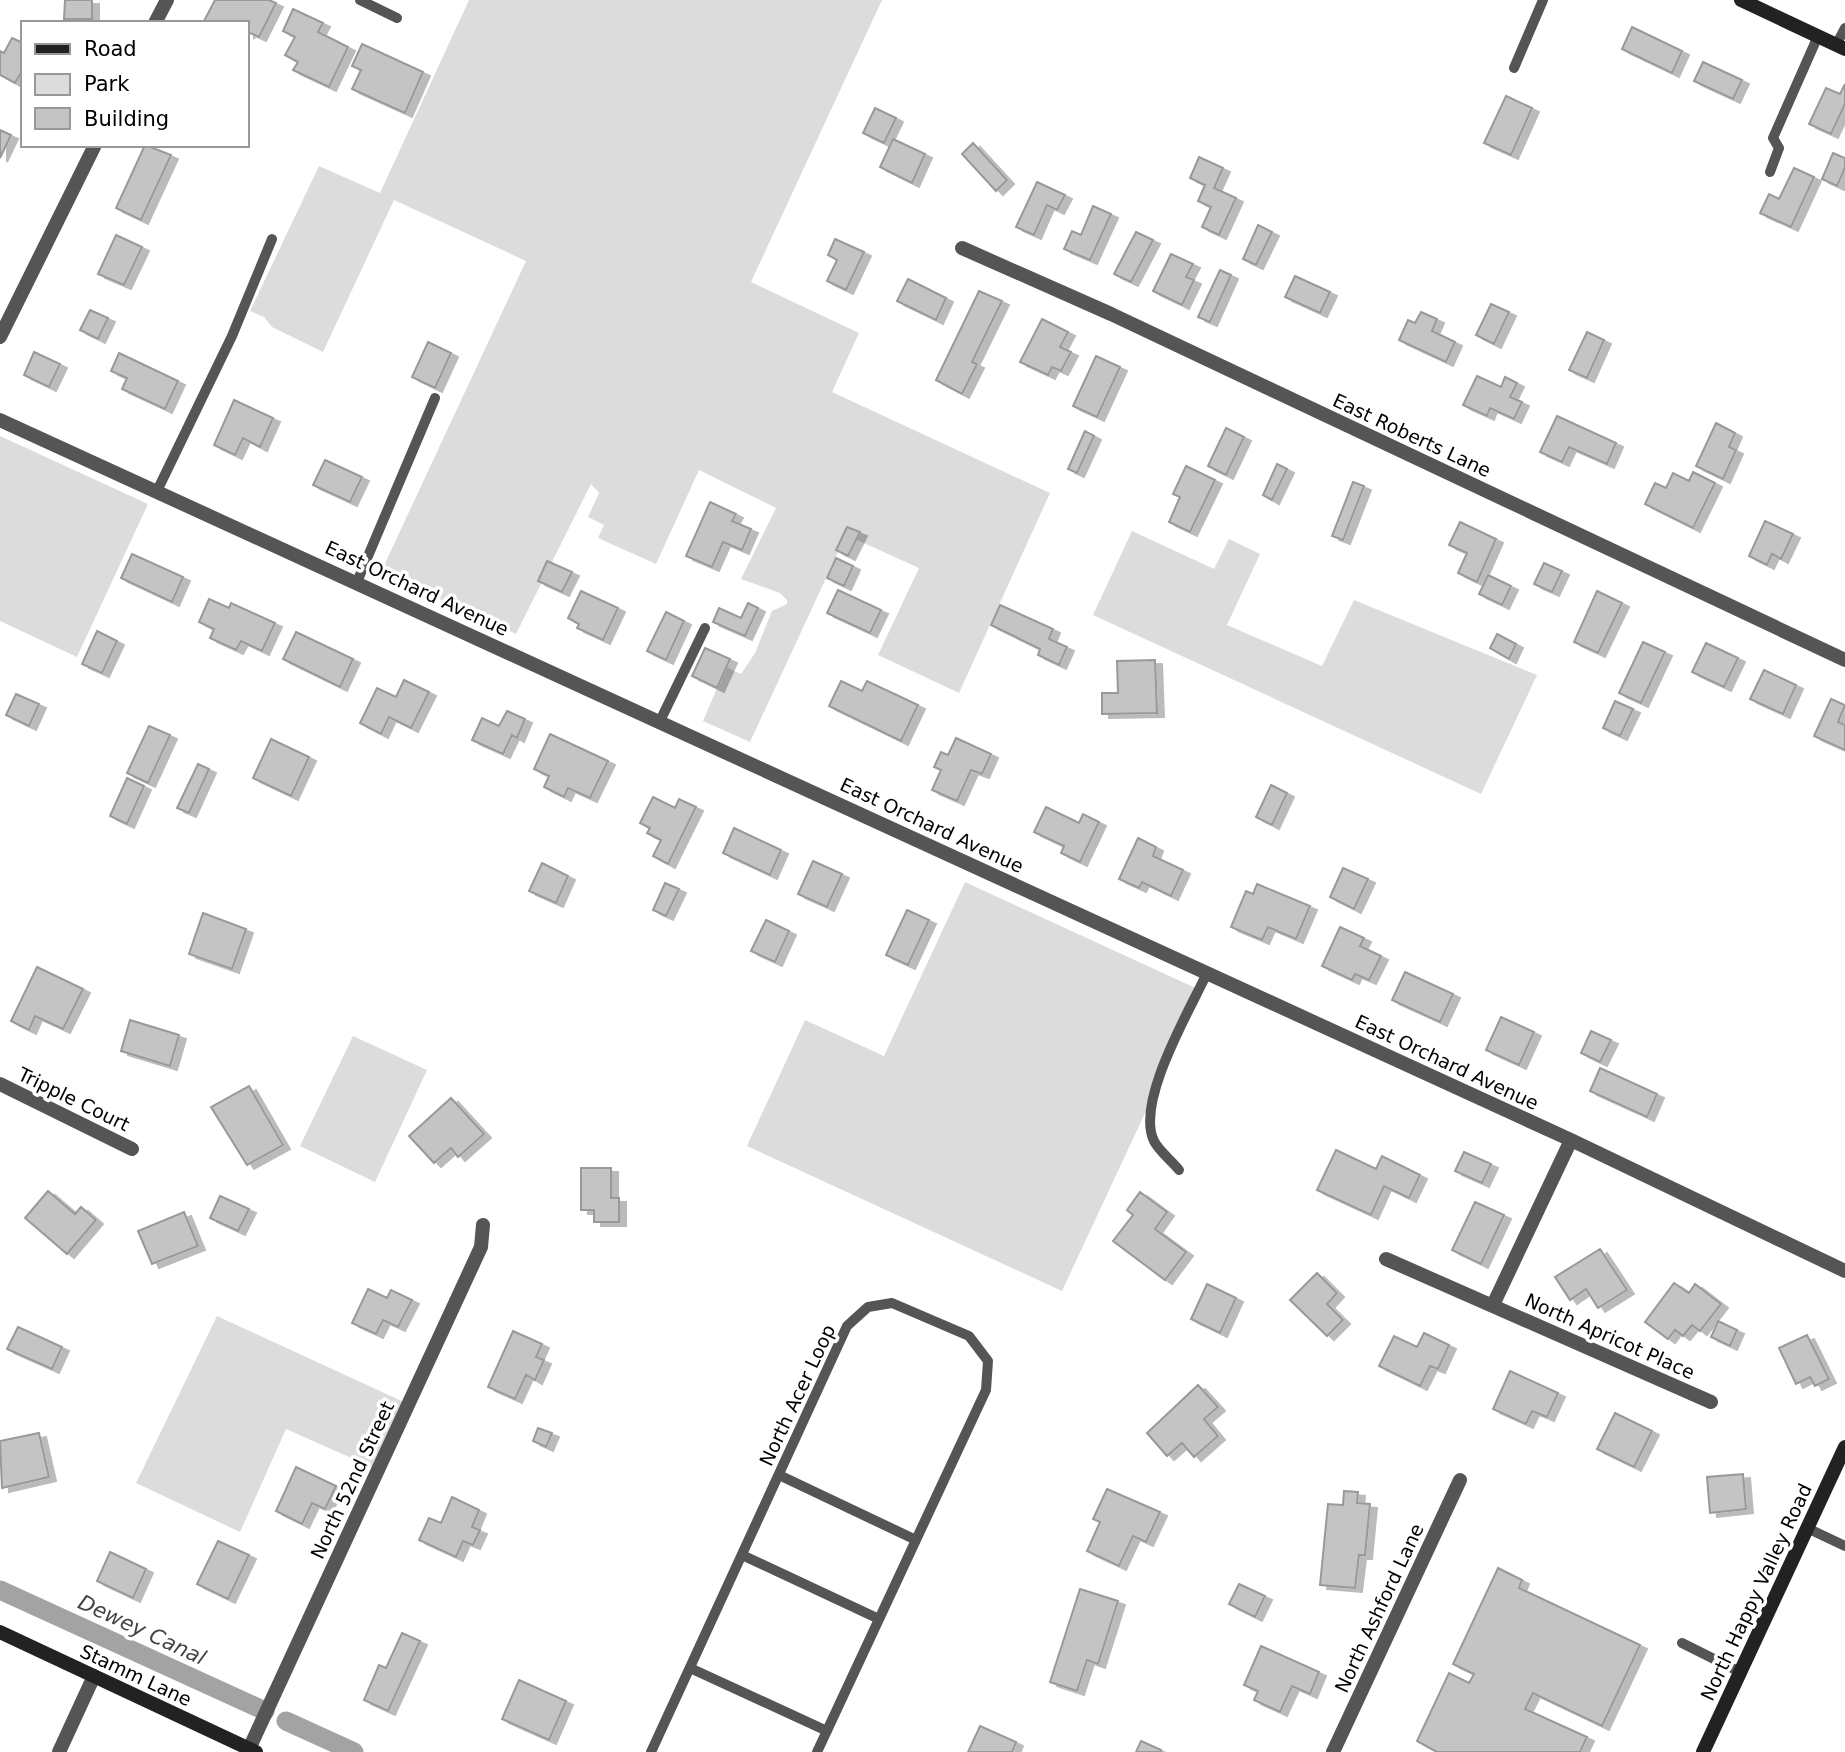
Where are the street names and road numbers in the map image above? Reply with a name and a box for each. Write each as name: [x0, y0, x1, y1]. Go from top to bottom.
street label: East Roberts Lane: [1329, 389, 1495, 481]
street label: East Orchard Avenue: [322, 536, 512, 640]
street label: East Orchard Avenue: [837, 773, 1027, 877]
street label: East Orchard Avenue: [1352, 1010, 1542, 1114]
street label: Tripple Court: [14, 1062, 133, 1135]
street label: North Apricot Place: [1522, 1289, 1698, 1383]
street label: North Acer Loop: [755, 1321, 839, 1469]
street label: North 52nd Street: [306, 1398, 398, 1562]
street label: North Happy Valley Road: [1696, 1480, 1816, 1704]
street label: North Ashford Lane: [1330, 1520, 1428, 1696]
street label: Stamm Lane: [77, 1640, 195, 1710]

